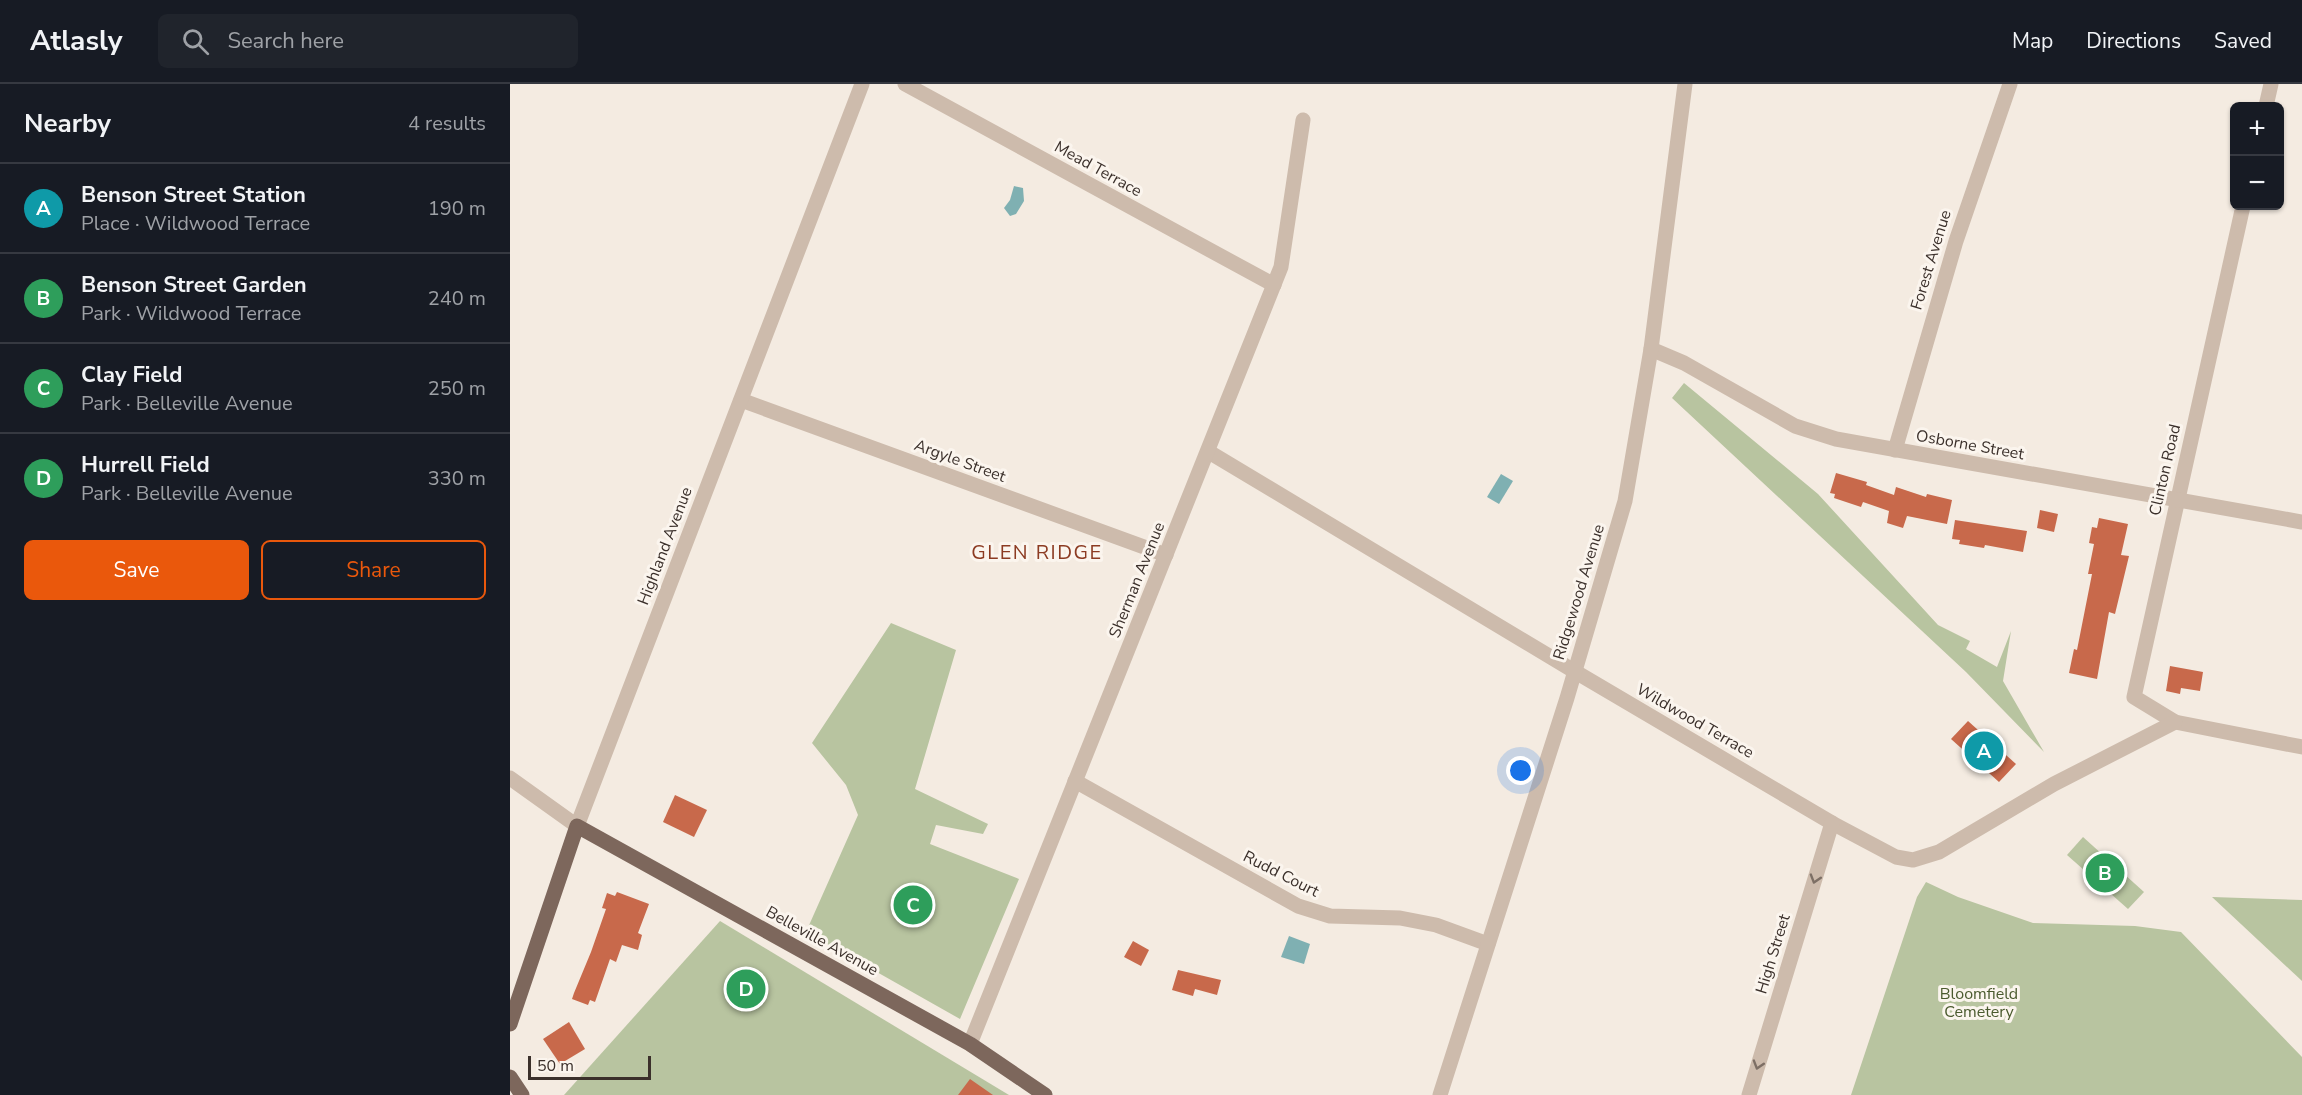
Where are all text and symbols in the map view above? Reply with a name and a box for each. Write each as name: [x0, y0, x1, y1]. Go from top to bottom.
search box: [158, 14, 578, 68]
text: Atlasly: [30, 22, 122, 60]
icon: search: [179, 25, 212, 58]
text: Search here: [227, 26, 344, 56]
text: Map: [2012, 27, 2053, 55]
text: Directions: [2086, 27, 2181, 55]
text: Saved: [2214, 27, 2272, 55]
map controls: [2230, 102, 2284, 210]
button: +: [2230, 102, 2284, 156]
text: Nearby: [24, 106, 111, 141]
text: 4 results: [408, 110, 486, 137]
street label: Mead Terrace: [1050, 136, 1146, 202]
button: −: [2230, 156, 2284, 210]
text: Benson Street Station: [81, 180, 306, 210]
text: A: [36, 195, 51, 222]
text: 190 m: [428, 195, 486, 222]
street label: Forest Avenue: [1905, 207, 1957, 313]
text: Place · Wildwood Terrace: [81, 210, 310, 237]
text: Benson Street Garden: [81, 270, 307, 300]
text: B: [37, 285, 50, 312]
text: 240 m: [428, 285, 486, 312]
text: Park · Wildwood Terrace: [81, 300, 301, 327]
text: Clay Field: [81, 360, 182, 390]
text: C: [37, 375, 50, 402]
text: 250 m: [428, 375, 486, 402]
text: Park · Belleville Avenue: [81, 390, 293, 417]
street label: Clinton Road: [2144, 422, 2186, 518]
street label: Osborne Street: [1914, 425, 2026, 465]
street label: Argyle Street: [911, 434, 1009, 488]
text: Hurrell Field: [81, 450, 210, 480]
text: D: [36, 465, 51, 492]
text: 330 m: [428, 465, 486, 492]
text: Park · Belleville Avenue: [81, 480, 293, 507]
street label: Highland Avenue: [632, 484, 698, 608]
street label: Sherman Avenue: [1104, 519, 1170, 641]
street label: Ridgewood Avenue: [1548, 522, 1610, 662]
district label: GLEN RIDGE: [971, 539, 1103, 566]
button: Save: [24, 540, 249, 600]
button: Share: [261, 540, 486, 600]
street label: Wildwood Terrace: [1632, 678, 1758, 764]
pin: A: [1964, 728, 2004, 774]
your location: [1506, 756, 1535, 785]
street label: Rudd Court: [1239, 846, 1323, 903]
pin: B: [2086, 850, 2124, 896]
one-way arrow: [1810, 873, 1822, 884]
pin: C: [894, 882, 932, 928]
street label: Belleville Avenue: [762, 901, 882, 981]
street label: High Street: [1750, 911, 1796, 996]
pin: D: [726, 966, 766, 1012]
park label: Bloomfield Cemetery: [1940, 983, 2018, 1023]
scale bar: [528, 1053, 651, 1080]
text: 50 m: [537, 1055, 574, 1077]
one-way arrow: [1753, 1059, 1765, 1070]

